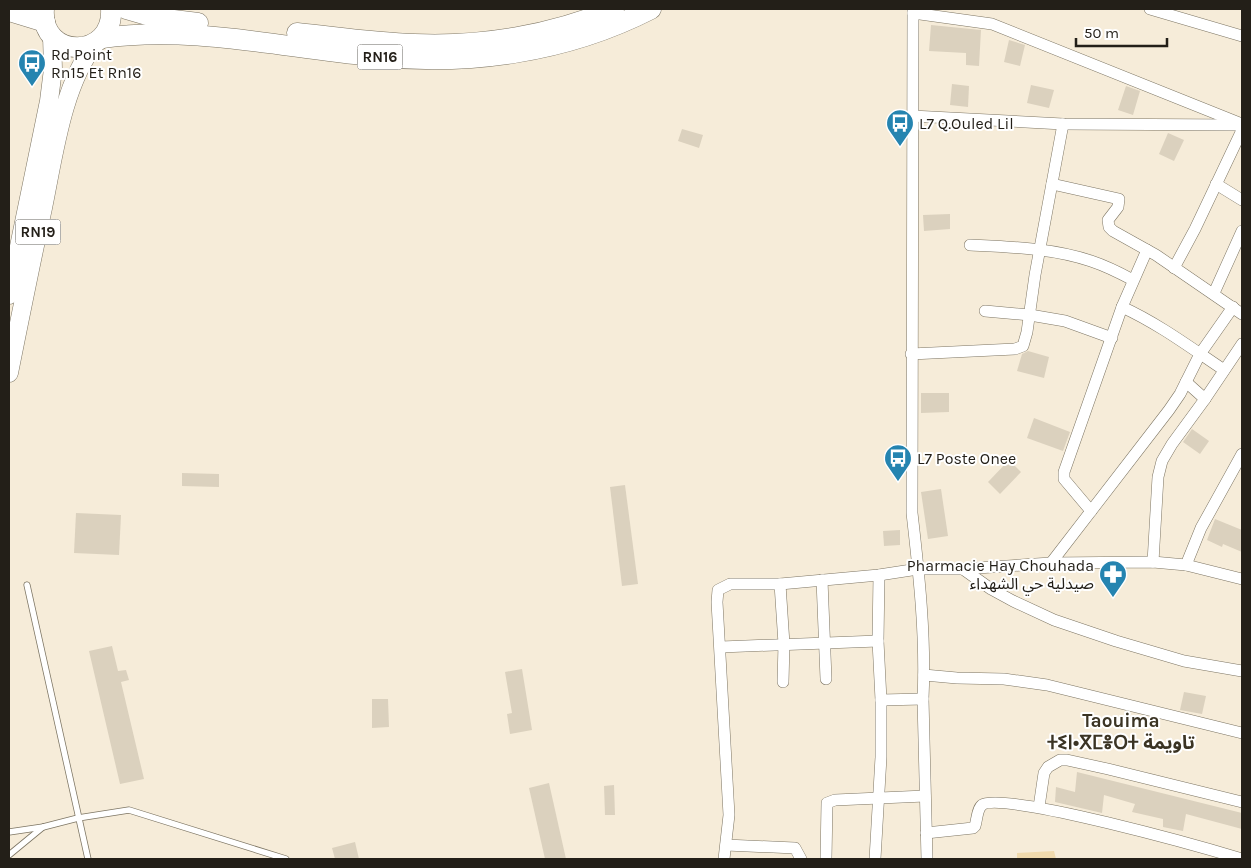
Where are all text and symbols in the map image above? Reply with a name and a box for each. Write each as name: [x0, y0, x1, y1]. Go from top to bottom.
scale bar: [1076, 15, 1167, 47]
text: 50 m: [1084, 24, 1119, 42]
road number: RN16: [358, 44, 402, 70]
place label: Rd Point Rn15 Et Rn16: [51, 45, 141, 82]
bus stop icon: Rd Point Rn15 Et Rn16: [17, 48, 47, 87]
bus stop icon: L7 Q.Ouled Lil: [885, 108, 915, 147]
place label: L7 Q.Ouled Lil: [919, 114, 1014, 133]
road number: RN19: [15, 220, 60, 244]
bus stop icon: L7 Poste Onee: [883, 443, 913, 482]
place label: L7 Poste Onee: [917, 449, 1016, 468]
place label: Pharmacie Hay Chouhada صيدلية حي الشهداء: [907, 556, 1094, 596]
pharmacy icon: Pharmacie Hay Chouhada صيدلية حي الشهداء: [1098, 559, 1128, 598]
district label: Taouima ⵜⵉⵏ•ⴳⵎⴻⵔⵜ تاويمة: [1047, 710, 1195, 754]

